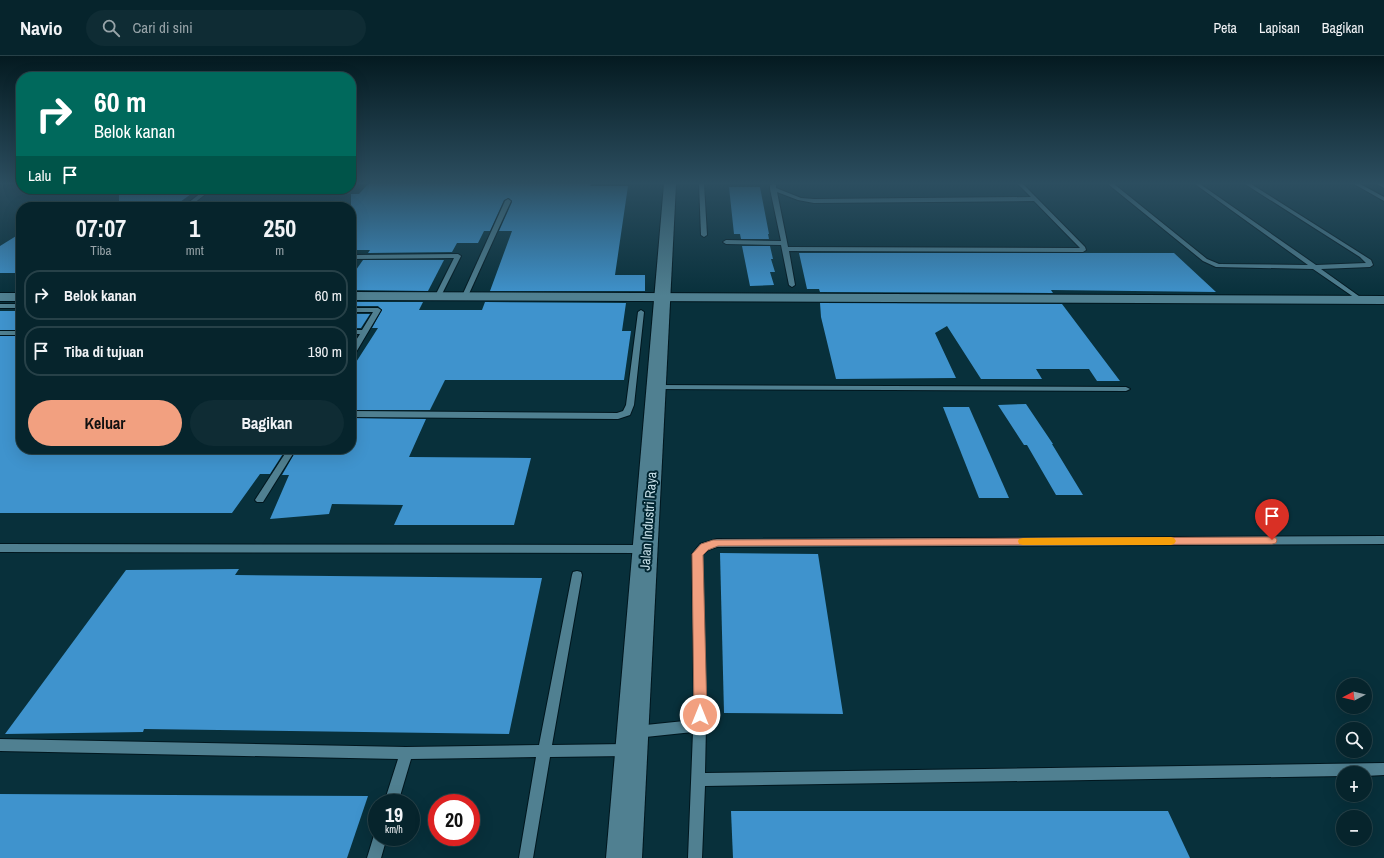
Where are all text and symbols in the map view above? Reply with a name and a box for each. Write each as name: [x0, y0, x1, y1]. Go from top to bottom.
search box: [86, 10, 366, 46]
text: Navio: [20, 15, 62, 41]
icon: search: [100, 17, 122, 39]
text: Cari di sini: [132, 17, 193, 38]
text: Peta: [1213, 19, 1237, 37]
text: Lapisan: [1259, 19, 1300, 37]
text: Bagikan: [1322, 19, 1364, 37]
text: 60 m: [94, 83, 146, 121]
icon: right: [28, 88, 80, 140]
text: Belok kanan: [94, 119, 175, 144]
icon: arrive: [59, 164, 81, 186]
text: Lalu: [28, 165, 51, 186]
text: 07:07: [76, 212, 126, 244]
text: 1: [189, 212, 200, 244]
text: 250: [263, 212, 296, 244]
text: Tiba: [90, 242, 111, 259]
text: mnt: [186, 242, 204, 259]
text: m: [275, 242, 284, 259]
icon: right: [30, 284, 52, 306]
text: Belok kanan: [64, 285, 136, 306]
text: 60 m: [315, 285, 342, 306]
icon: arrive: [30, 340, 52, 362]
text: Tiba di tujuan: [64, 341, 144, 362]
text: 190 m: [308, 341, 342, 362]
button: Keluar: [28, 400, 182, 446]
button: Bagikan: [190, 400, 344, 446]
street label: Jalan Industri Raya: [636, 470, 660, 571]
pin: [1255, 499, 1289, 540]
icon: arrive: [1261, 505, 1283, 527]
north arrow: [1336, 678, 1372, 714]
map controls: [1336, 678, 1372, 846]
position arrow: [679, 694, 721, 736]
button: search: [1336, 722, 1372, 758]
button: +: [1336, 766, 1372, 802]
speed limit sign: 20: [428, 794, 480, 846]
text: 19: [385, 801, 403, 828]
button: −: [1336, 810, 1372, 846]
text: km/h: [385, 823, 403, 836]

